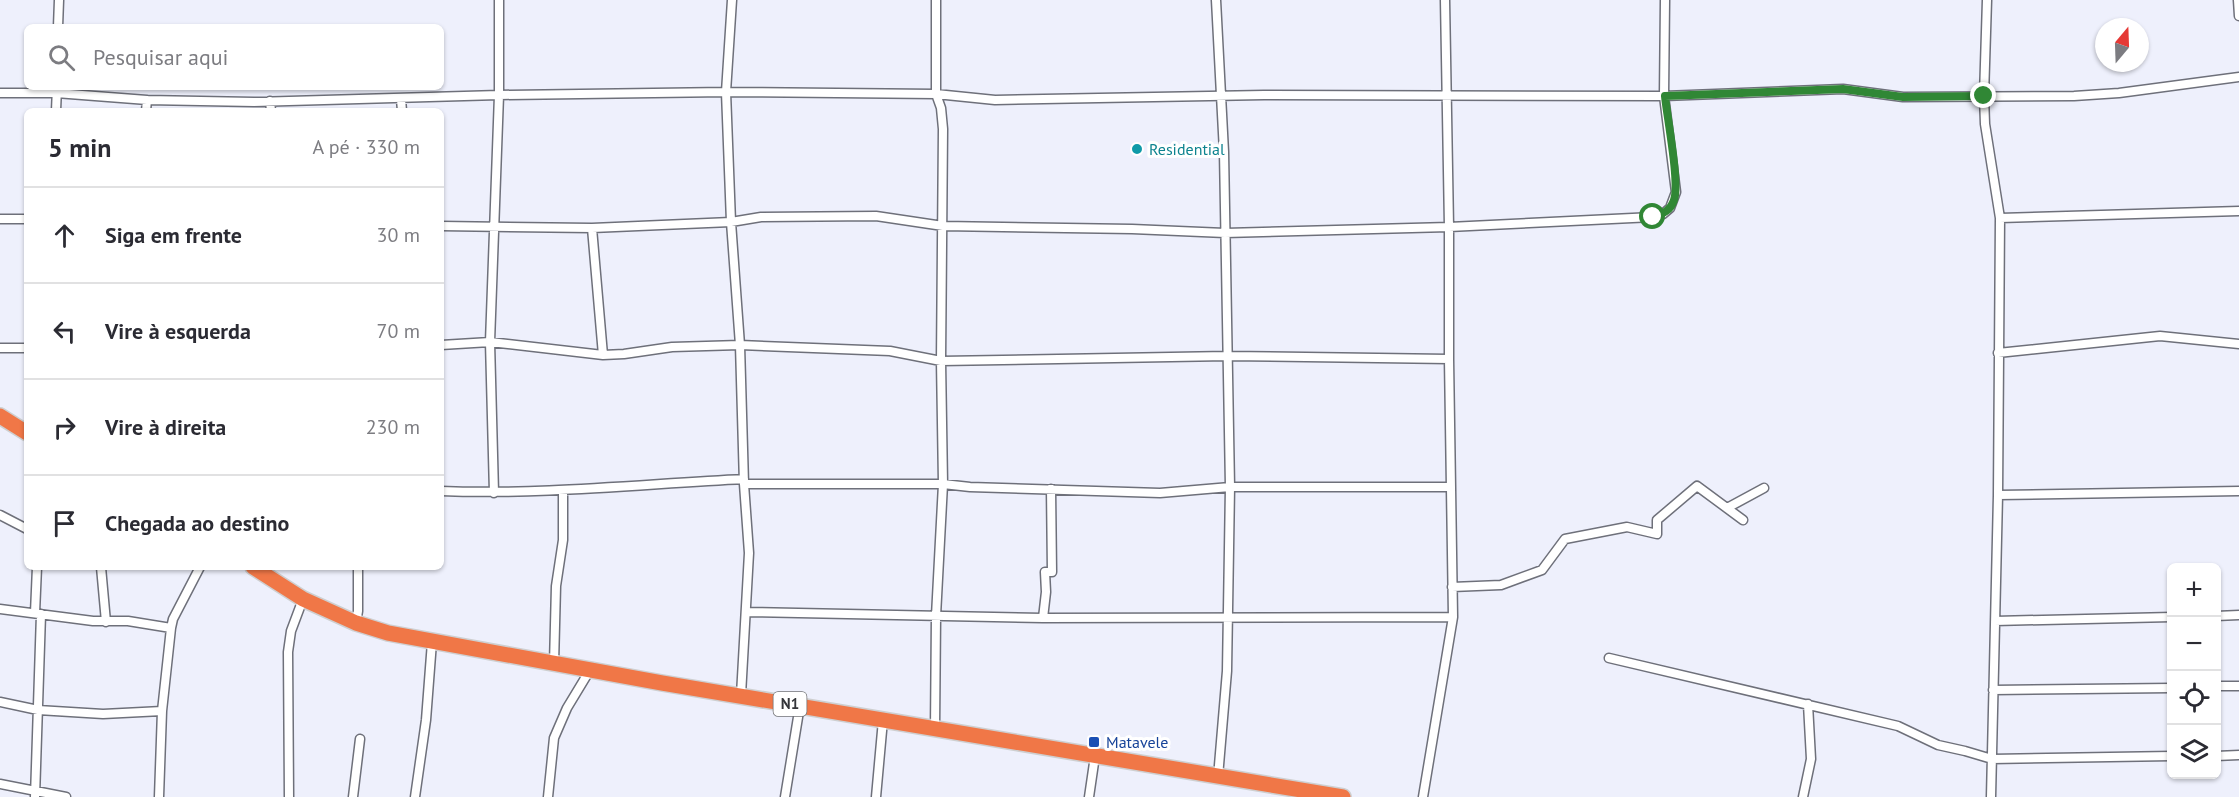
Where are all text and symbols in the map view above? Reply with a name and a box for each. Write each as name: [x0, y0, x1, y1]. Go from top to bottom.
north arrow: [2095, 18, 2149, 72]
search box: [24, 24, 444, 90]
icon: search: [45, 41, 78, 74]
text: Pesquisar aqui: [93, 43, 229, 71]
route end: [1970, 82, 1996, 108]
text: 5 min: [48, 131, 111, 164]
text: A pé · 330 m: [313, 134, 420, 160]
place label: Residential: [1149, 139, 1225, 159]
marker: Residential: [1130, 142, 1144, 156]
route start: [1639, 203, 1665, 229]
icon: ahead: [48, 219, 81, 252]
text: Siga em frente: [105, 221, 242, 249]
text: 30 m: [377, 222, 420, 248]
icon: left: [48, 315, 81, 348]
text: Vire à esquerda: [105, 317, 251, 345]
text: 70 m: [377, 318, 420, 344]
icon: right: [48, 411, 81, 444]
text: Vire à direita: [105, 413, 226, 441]
text: 230 m: [366, 414, 420, 440]
icon: arrive: [48, 507, 81, 540]
text: Chegada ao destino: [105, 509, 289, 537]
map controls: [2167, 563, 2221, 779]
button: +: [2167, 563, 2221, 617]
button: −: [2167, 617, 2221, 671]
button: locate: [2167, 671, 2221, 725]
road number: N1: [774, 692, 806, 716]
button: layers: [2167, 725, 2221, 779]
place label: Matavele: [1106, 732, 1168, 752]
marker: Matavele: [1087, 735, 1101, 749]

